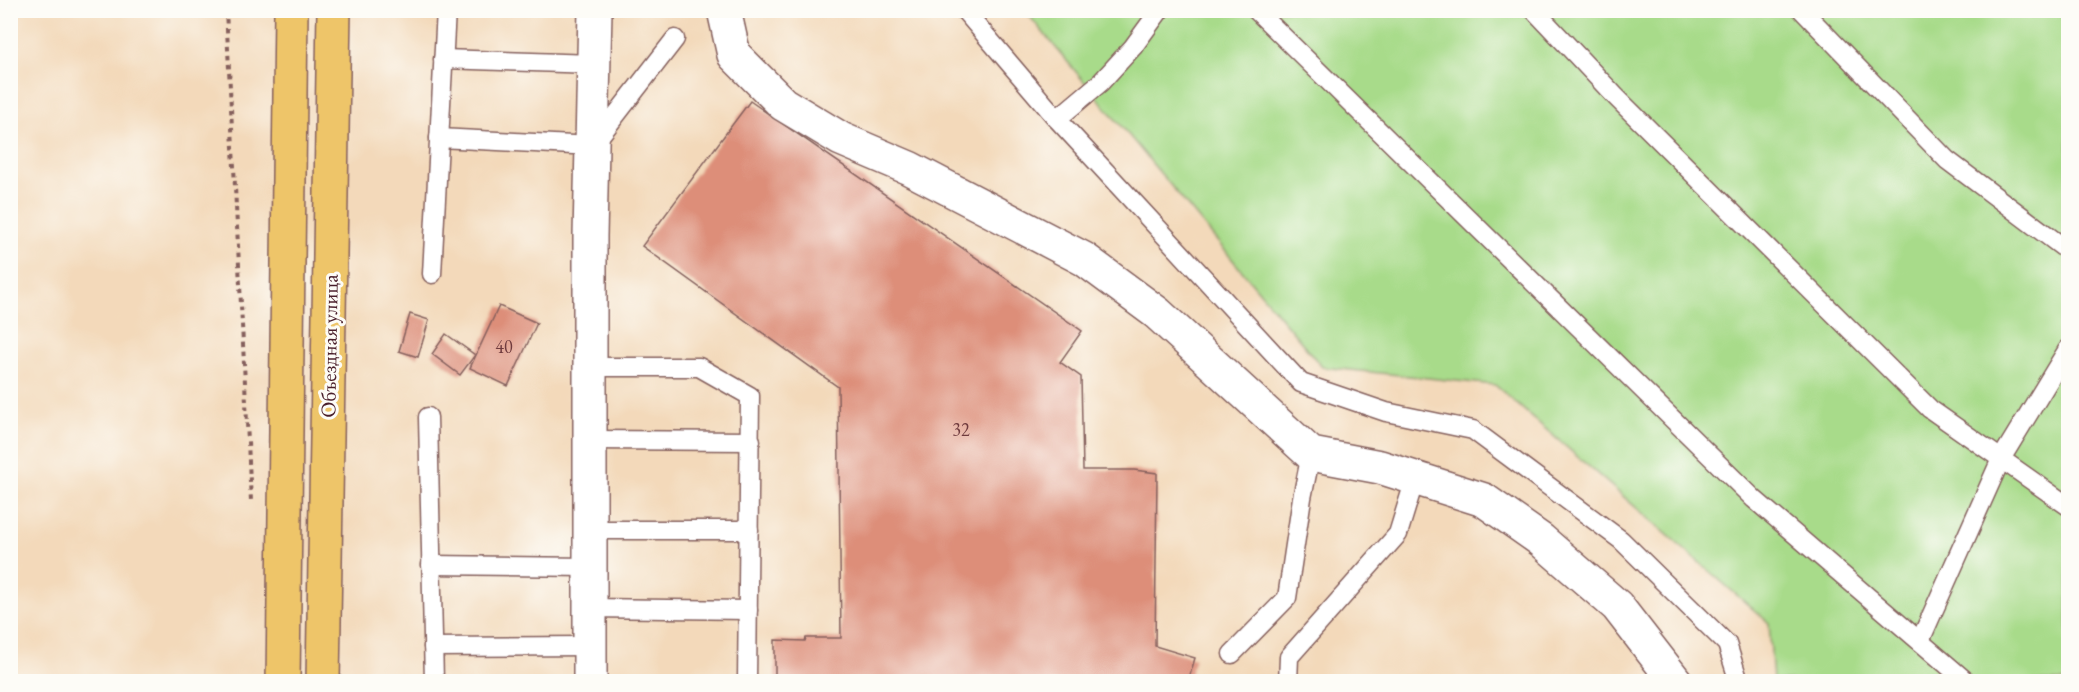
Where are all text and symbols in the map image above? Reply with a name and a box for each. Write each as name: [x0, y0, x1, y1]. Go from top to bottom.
street label: Объездная улица: [314, 273, 344, 418]
house number: 40: [495, 335, 513, 358]
house number: 32: [952, 418, 970, 441]

